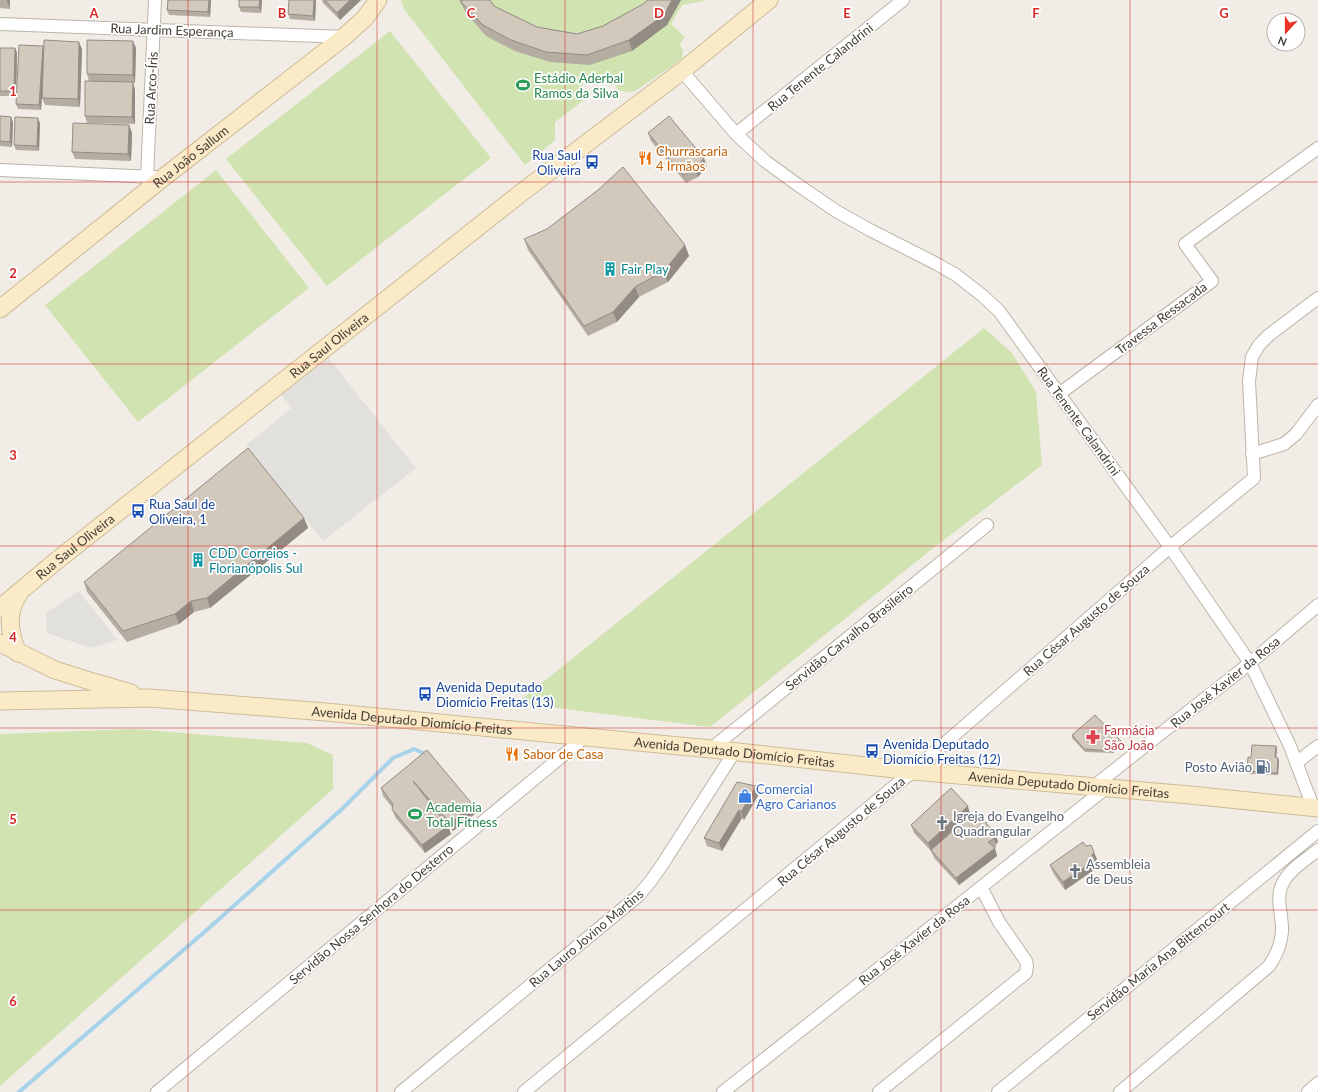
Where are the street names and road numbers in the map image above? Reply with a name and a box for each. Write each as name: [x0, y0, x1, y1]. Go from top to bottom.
street label: Rua Jardim Esperança: [110, 20, 234, 40]
street label: Rua Tenente Calandrini: [764, 20, 876, 114]
street label: Rua Arco-Íris: [141, 51, 161, 125]
street label: Rua João Sallum: [149, 122, 232, 191]
street label: Travessa Ressacada: [1112, 278, 1210, 358]
street label: Rua Saul Oliveira: [286, 309, 372, 381]
street label: Rua Tenente Calandrini: [1034, 363, 1124, 479]
street label: Rua Saul Oliveira: [32, 510, 117, 583]
street label: Rua César Augusto de Souza: [1020, 561, 1152, 679]
street label: Servidão Carvalho Brasileiro: [782, 581, 916, 693]
street label: Rua José Xavier da Rosa: [1167, 633, 1283, 731]
street label: Avenida Deputado Diomício Freitas: [311, 703, 514, 738]
street label: Avenida Deputado Diomício Freitas: [633, 734, 836, 770]
street label: Avenida Deputado Diomício Freitas: [968, 768, 1170, 801]
street label: Rua César Augusto de Souza: [774, 773, 908, 889]
street label: Servidão Nossa Senhora do Desterro: [286, 841, 456, 987]
street label: Rua Lauro Jovino Martins: [526, 885, 647, 990]
street label: Rua José Xavier da Rosa: [855, 892, 973, 988]
street label: Servidão Maria Ana Bittencourt: [1084, 898, 1233, 1023]

